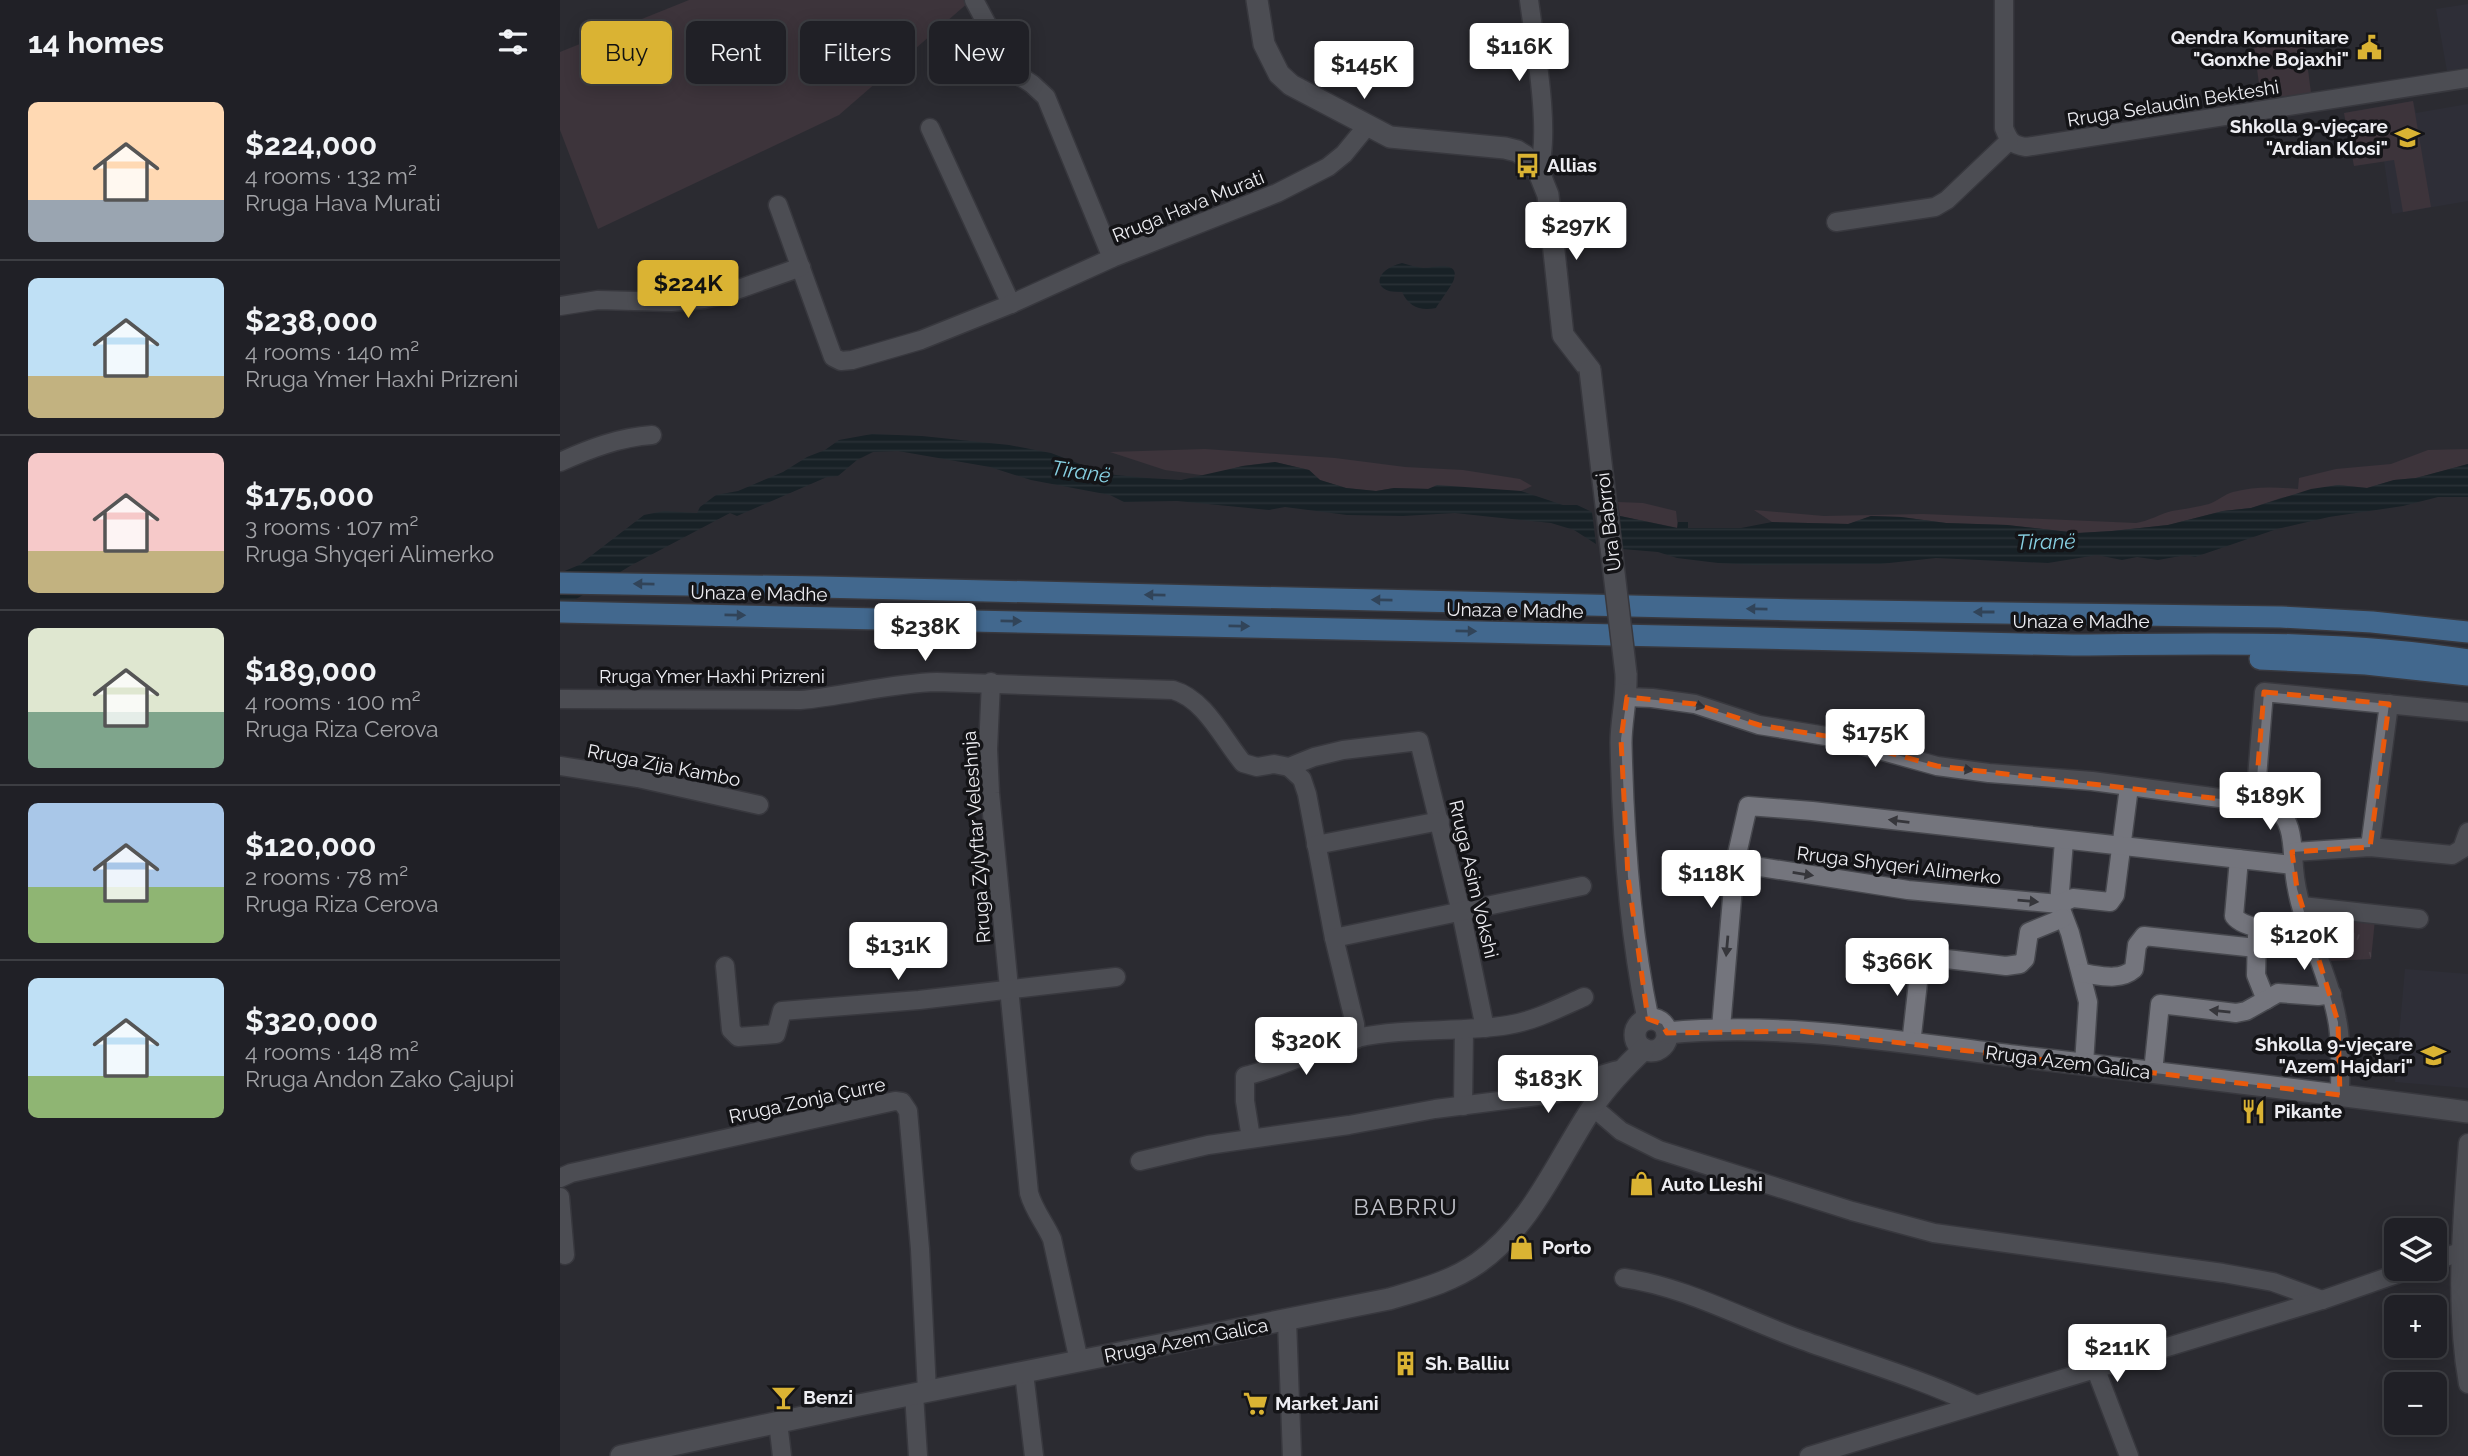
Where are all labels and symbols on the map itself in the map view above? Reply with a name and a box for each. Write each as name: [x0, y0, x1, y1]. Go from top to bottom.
pin: $116K: [1470, 24, 1568, 83]
place label: Qendra Komunitare "Gonxhe Bojaxhi": [2171, 26, 2349, 70]
public building icon: Qendra Komunitare "Gonxhe Bojaxhi": [2355, 34, 2383, 62]
pin: $145K: [1315, 42, 1413, 101]
street label: Rruga Selaudin Bekteshi: [2065, 75, 2281, 131]
place label: Shkolla 9-vjeçare "Ardian Klosi": [2230, 115, 2388, 159]
school or university icon: Shkolla 9-vjeçare "Ardian Klosi": [2394, 123, 2422, 151]
bus stop icon: Allias: [1513, 151, 1541, 179]
place label: Allias: [1547, 154, 1597, 176]
street label: Rruga Hava Murati: [1109, 166, 1267, 246]
pin: $297K: [1527, 202, 1625, 262]
pin: $224K: [639, 260, 737, 320]
water label: Tiranë: [1050, 455, 1112, 488]
street label: Ura Babrroi: [1591, 471, 1625, 573]
water label: Tiranë: [2016, 528, 2076, 555]
one-way arrow: [632, 579, 654, 590]
street label: Unaza e Madhe: [690, 581, 828, 605]
one-way arrow: [1143, 589, 1165, 601]
one-way arrow: [1371, 594, 1393, 606]
street label: Unaza e Madhe: [1446, 598, 1584, 622]
one-way arrow: [1745, 603, 1767, 614]
pin: $238K: [876, 604, 974, 663]
one-way arrow: [1973, 606, 1995, 618]
one-way arrow: [724, 609, 746, 621]
street label: Unaza e Madhe: [2012, 610, 2150, 632]
one-way arrow: [1001, 615, 1023, 627]
one-way arrow: [1228, 620, 1250, 632]
one-way arrow: [1456, 626, 1478, 637]
street label: Rruga Ymer Haxhi Prizreni: [599, 665, 825, 687]
one-way arrow: [1684, 700, 1706, 711]
pin: $175K: [1826, 710, 1924, 769]
street label: Rruga Zylyftar Veleshnja: [958, 730, 994, 944]
street label: Rruga Zija Kambo: [585, 739, 743, 791]
one-way arrow: [1952, 764, 1974, 775]
pin: $189K: [2221, 772, 2319, 832]
street label: Rruga Asim Vokshi: [1445, 798, 1503, 960]
one-way arrow: [1887, 816, 1909, 827]
street label: Rruga Shyqeri Alimerko: [1796, 842, 2002, 888]
pin: $118K: [1662, 850, 1760, 910]
one-way arrow: [1792, 869, 1814, 880]
one-way arrow: [2017, 896, 2039, 907]
pin: $120K: [2255, 912, 2353, 972]
pin: $131K: [849, 922, 947, 982]
one-way arrow: [1721, 935, 1732, 957]
pin: $366K: [1848, 939, 1946, 998]
one-way arrow: [2208, 1005, 2230, 1016]
pin: $320K: [1257, 1018, 1355, 1077]
place label: Shkolla 9-vjeçare "Azem Hajdari": [2255, 1033, 2413, 1077]
street label: Rruga Azem Galica: [1984, 1041, 2152, 1083]
school or university icon: Shkolla 9-vjeçare "Azem Hajdari": [2419, 1041, 2447, 1069]
pin: $183K: [1499, 1056, 1597, 1115]
street label: Rruga Zonja Çurre: [727, 1073, 887, 1127]
restaurant icon: Pikante: [2240, 1097, 2268, 1125]
place label: Pikante: [2274, 1100, 2342, 1122]
shop icon: Auto Lleshi: [1627, 1170, 1655, 1198]
place label: Auto Lleshi: [1661, 1173, 1763, 1195]
district label: BABRRU: [1353, 1193, 1459, 1220]
shop icon: Porto: [1508, 1233, 1536, 1261]
place label: Porto: [1542, 1236, 1591, 1258]
street label: Rruga Azem Galica: [1102, 1313, 1270, 1367]
pin: $211K: [2068, 1324, 2166, 1384]
building icon: Sh. Balliu: [1391, 1349, 1419, 1377]
place label: Sh. Balliu: [1425, 1352, 1509, 1374]
bar icon: Benzi: [769, 1383, 797, 1411]
place label: Benzi: [803, 1386, 853, 1408]
supermarket icon: Market Jani: [1241, 1389, 1269, 1417]
place label: Market Jani: [1275, 1392, 1379, 1414]

